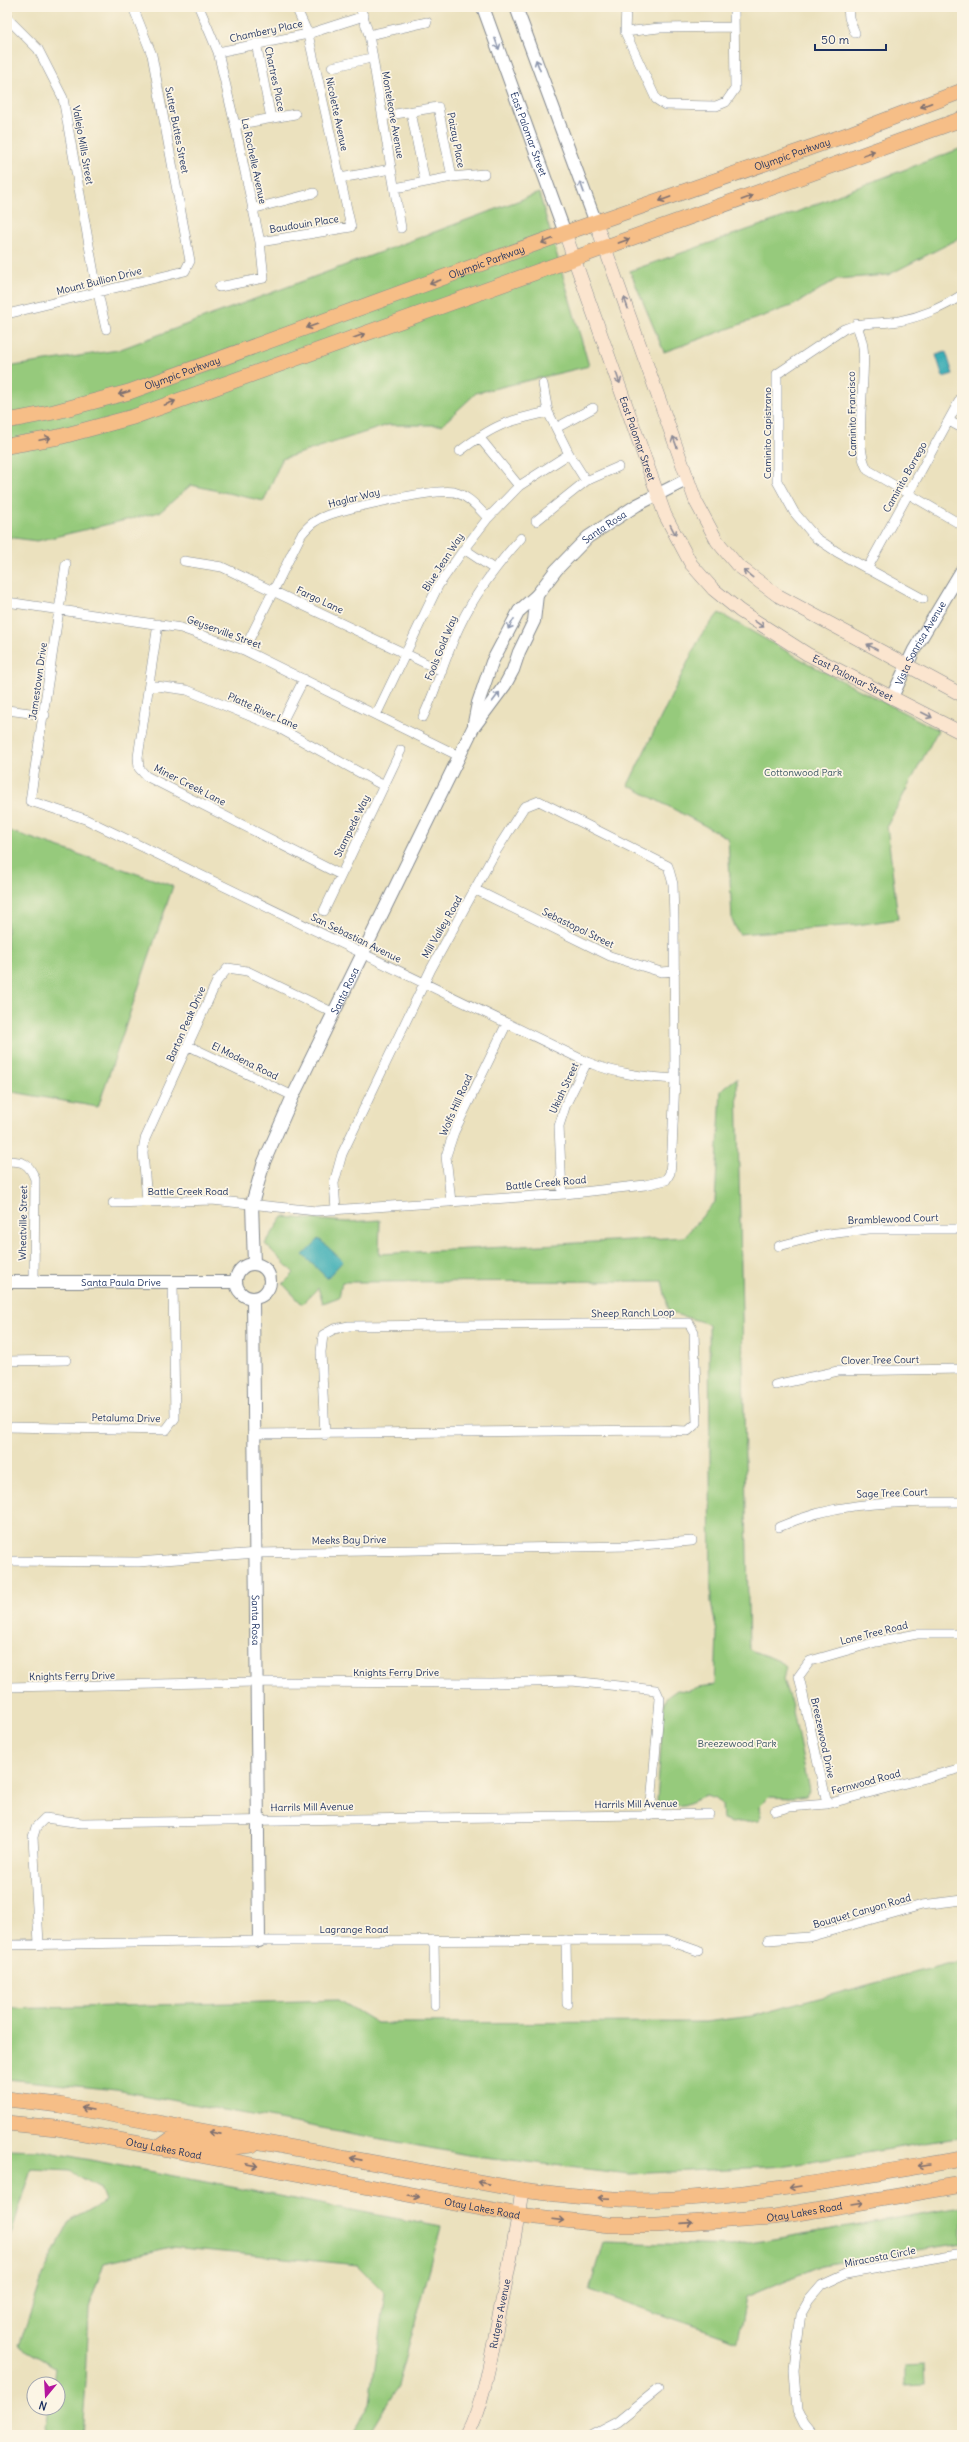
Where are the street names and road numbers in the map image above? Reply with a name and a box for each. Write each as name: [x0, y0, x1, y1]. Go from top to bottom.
street label: Chambery Place: [228, 17, 304, 45]
street label: Chartres Place: [262, 45, 288, 113]
street label: Monteleone Avenue: [379, 70, 407, 160]
street label: Nicolette Avenue: [323, 76, 351, 152]
street label: Sutter Buttes Street: [162, 86, 192, 175]
street label: East Palomar Street: [508, 90, 551, 178]
street label: Vallejo Mills Street: [70, 104, 96, 186]
street label: Paizay Place: [444, 111, 468, 169]
street label: La Rochelle Avenue: [239, 117, 269, 205]
street label: Olympic Parkway: [752, 135, 832, 173]
street label: Baudouin Place: [268, 212, 340, 236]
street label: Olympic Parkway: [447, 242, 526, 281]
street label: Mount Bullion Drive: [55, 264, 143, 298]
street label: Olympic Parkway: [142, 353, 222, 392]
street label: Caminito Francisco: [845, 371, 859, 457]
street label: Caminito Capistrano: [761, 387, 774, 479]
street label: East Palomar Street: [617, 394, 659, 483]
street label: Caminito Borrego: [880, 439, 930, 515]
street label: Haglar Way: [327, 485, 381, 511]
street label: Santa Rosa: [579, 507, 629, 546]
street label: Blue Jean Way: [419, 530, 467, 594]
street label: Fargo Lane: [294, 583, 346, 617]
street label: Vista Sonrisa Avenue: [892, 598, 948, 687]
street label: Geyserville Street: [185, 612, 264, 652]
street label: Fools Gold Way: [422, 614, 460, 682]
street label: Jamestown Drive: [26, 641, 50, 721]
street label: East Palomar Street: [810, 651, 896, 704]
street label: Platte River Lane: [226, 690, 300, 732]
street label: Miner Creek Lane: [152, 761, 228, 809]
street label: Stampede Way: [331, 793, 373, 859]
street label: Mill Valley Road: [419, 893, 465, 961]
street label: Sebastopol Street: [540, 905, 617, 951]
street label: San Sebastian Avenue: [309, 910, 403, 966]
street label: Santa Rosa: [328, 965, 362, 1016]
street label: Barton Peak Drive: [164, 984, 208, 1064]
street label: El Modena Road: [209, 1039, 281, 1083]
street label: Ukiah Street: [547, 1060, 582, 1116]
street label: Wolfs Hill Road: [437, 1072, 476, 1138]
street label: Battle Creek Road: [505, 1173, 587, 1193]
street label: Wheatville Street: [16, 1185, 30, 1261]
street label: Battle Creek Road: [147, 1185, 229, 1198]
street label: Bramblewood Court: [847, 1211, 939, 1227]
street label: Santa Paula Drive: [81, 1276, 161, 1289]
street label: Sheep Ranch Loop: [591, 1306, 675, 1320]
street label: Clover Tree Court: [841, 1353, 920, 1367]
street label: Petaluma Drive: [92, 1411, 160, 1425]
street label: Sage Tree Court: [856, 1485, 929, 1501]
street label: Meeks Bay Drive: [312, 1533, 386, 1547]
street label: Santa Rosa: [249, 1595, 263, 1646]
street label: Lone Tree Road: [839, 1618, 909, 1648]
street label: Knights Ferry Drive: [353, 1666, 439, 1679]
street label: Knights Ferry Drive: [29, 1669, 115, 1683]
street label: Breezewood Drive: [808, 1696, 838, 1780]
street label: Fernwood Road: [830, 1766, 902, 1797]
street label: Harrils Mill Avenue: [594, 1797, 678, 1811]
street label: Harrils Mill Avenue: [270, 1800, 354, 1814]
street label: Bouquet Canyon Road: [812, 1891, 913, 1931]
street label: Lagrange Road: [320, 1923, 389, 1936]
street label: Otay Lakes Road: [125, 2135, 203, 2162]
street label: Otay Lakes Road: [443, 2195, 521, 2222]
street label: Otay Lakes Road: [766, 2199, 843, 2224]
street label: Miracosta Circle: [843, 2244, 917, 2270]
street label: Rutgers Avenue: [486, 2278, 513, 2350]

